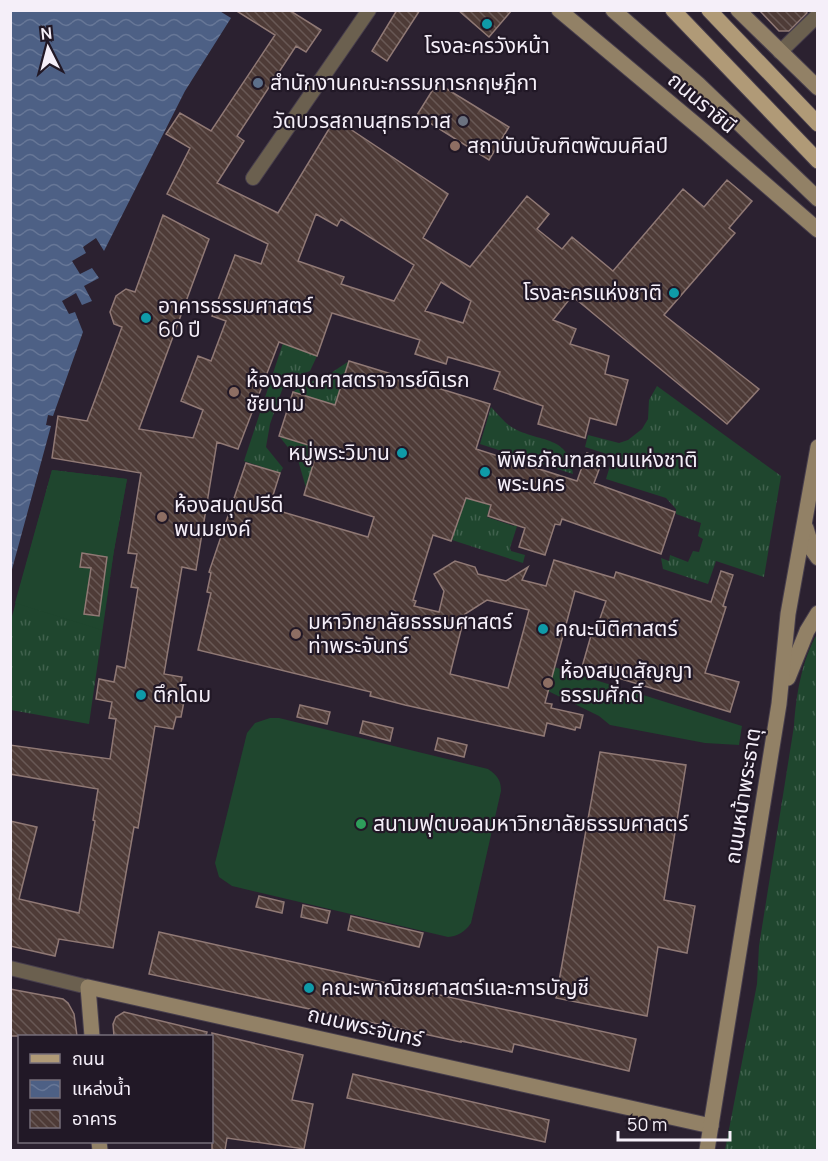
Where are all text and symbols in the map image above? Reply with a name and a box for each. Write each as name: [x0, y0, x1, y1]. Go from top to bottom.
marker: โรงละครวังหน้า: [480, 17, 494, 31]
north arrow: [18, 18, 78, 78]
text: N: [40, 22, 53, 45]
place label: โรงละครวังหน้า: [424, 31, 550, 59]
street label: ถนนราชินี: [662, 65, 743, 139]
place label: สำนักงานคณะกรรมการกฤษฎีกา: [270, 68, 538, 96]
marker: สำนักงานคณะกรรมการกฤษฎีกา: [251, 76, 265, 90]
place label: วัดบวรสถานสุทธาวาส: [273, 106, 451, 134]
marker: วัดบวรสถานสุทธาวาส: [456, 114, 470, 128]
place label: สถาบันบัณฑิตพัฒนศิลป์: [467, 131, 668, 159]
marker: สถาบันบัณฑิตพัฒนศิลป์: [448, 139, 462, 153]
place label: โรงละครแห่งชาติ: [523, 278, 662, 306]
marker: โรงละครแห่งชาติ: [667, 286, 681, 300]
place label: อาคารธรรมศาสตร์ 60 ปี: [158, 291, 313, 343]
marker: อาคารธรรมศาสตร์ 60 ปี: [139, 311, 153, 325]
place label: ห้องสมุดศาสตราจารย์ดิเรก ชัยนาม: [246, 365, 470, 417]
marker: ห้องสมุดศาสตราจารย์ดิเรก ชัยนาม: [227, 385, 241, 399]
place label: หมู่พระวิมาน: [288, 438, 390, 466]
place label: พิพิธภัณฑสถานแห่งชาติ พระนคร: [497, 445, 698, 497]
marker: หมู่พระวิมาน: [395, 446, 409, 460]
marker: พิพิธภัณฑสถานแห่งชาติ พระนคร: [478, 465, 492, 479]
place label: ห้องสมุดปรีดี พนมยงค์: [174, 490, 283, 542]
marker: ห้องสมุดปรีดี พนมยงค์: [155, 510, 169, 524]
place label: มหาวิทยาลัยธรรมศาสตร์ ท่าพระจันทร์: [308, 607, 514, 659]
place label: คณะนิติศาสตร์: [555, 614, 679, 642]
marker: คณะนิติศาสตร์: [536, 622, 550, 636]
marker: มหาวิทยาลัยธรรมศาสตร์ ท่าพระจันทร์: [289, 627, 303, 641]
place label: ห้องสมุดสัญญา ธรรมศักดิ์: [560, 656, 692, 708]
marker: ห้องสมุดสัญญา ธรรมศักดิ์: [541, 676, 555, 690]
place label: ตึกโดม: [153, 680, 211, 708]
marker: ตึกโดม: [134, 688, 148, 702]
street label: ถนนหน้าพระธาตุ: [717, 726, 767, 866]
place label: สนามฟุตบอลมหาวิทยาลัยธรรมศาสตร์: [373, 809, 689, 837]
marker: สนามฟุตบอลมหาวิทยาลัยธรรมศาสตร์: [354, 817, 368, 831]
place label: คณะพาณิชยศาสตร์และการบัญชี: [321, 973, 589, 1001]
marker: คณะพาณิชยศาสตร์และการบัญชี: [302, 981, 316, 995]
street label: ถนนพระจันทร์: [305, 999, 427, 1053]
legend: [18, 1035, 213, 1143]
text: ถนน: [72, 1046, 105, 1070]
text: แหล่งน้ำ: [72, 1076, 131, 1100]
scale bar: [618, 1104, 730, 1142]
text: อาคาร: [72, 1106, 117, 1130]
text: 50 m: [627, 1112, 667, 1136]

